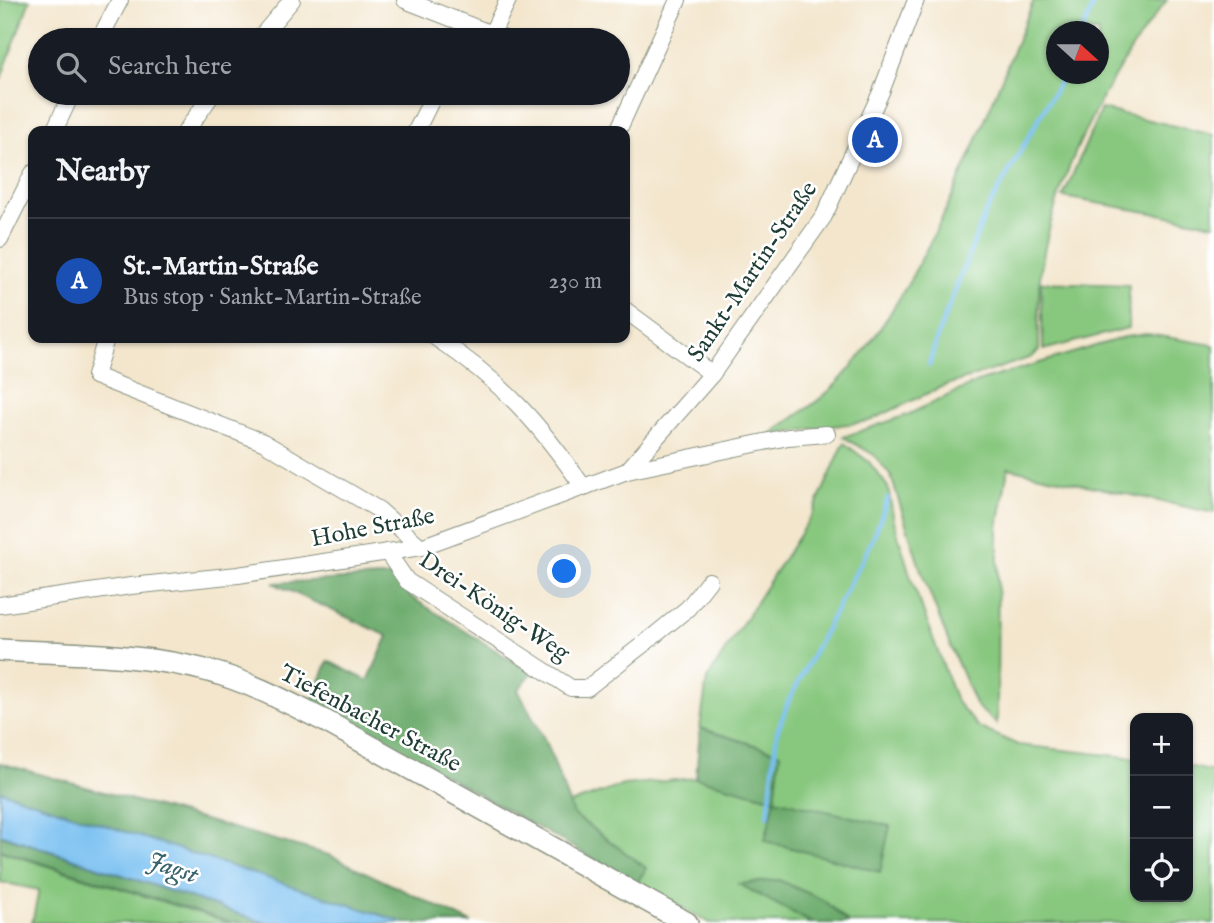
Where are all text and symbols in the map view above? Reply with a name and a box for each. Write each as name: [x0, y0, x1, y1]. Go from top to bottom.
north arrow: [1046, 21, 1109, 84]
search box: [28, 28, 630, 105]
icon: search: [52, 48, 90, 86]
text: Search here: [108, 50, 232, 83]
pin: A: [852, 114, 898, 166]
text: Nearby: [56, 153, 149, 191]
street label: Sankt-Martin-Straße: [681, 176, 825, 368]
text: St.-Martin-Straße: [123, 250, 318, 283]
text: A: [71, 267, 87, 296]
text: 230 m: [549, 267, 602, 296]
text: Bus stop · Sankt-Martin-Straße: [123, 283, 422, 312]
street label: Hohe Straße: [309, 501, 437, 555]
street label: Drei-König-Weg: [412, 545, 576, 670]
your location: [547, 554, 581, 588]
street label: Tiefenbacher Straße: [274, 658, 466, 780]
map controls: [1130, 713, 1193, 902]
button: +: [1130, 713, 1193, 776]
button: −: [1130, 776, 1193, 839]
button: locate: [1130, 839, 1193, 902]
water label: Jagst: [143, 844, 204, 893]

